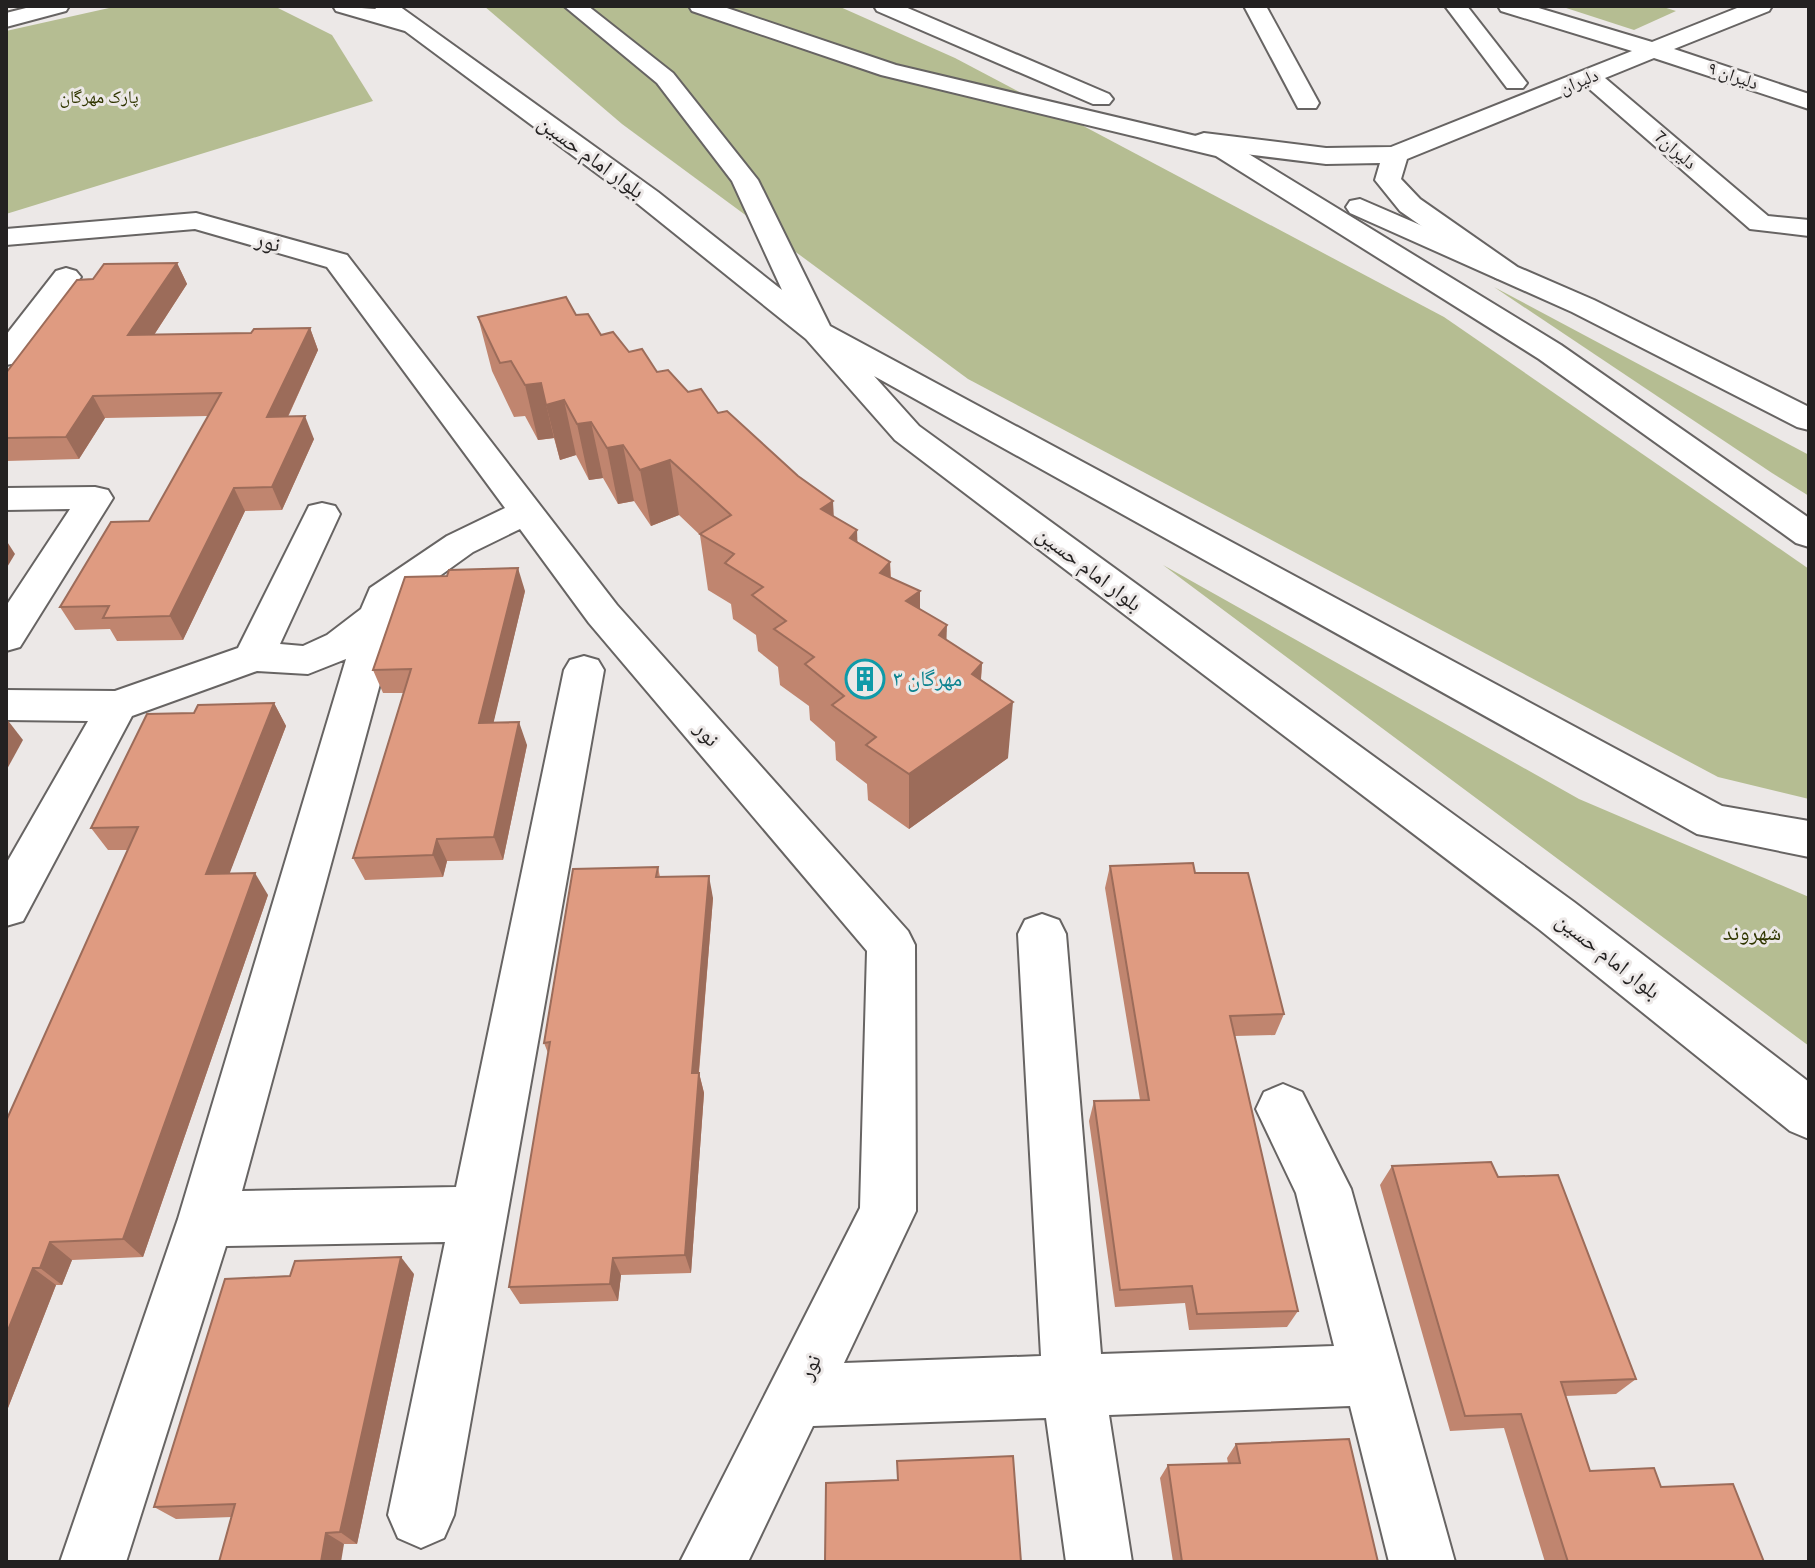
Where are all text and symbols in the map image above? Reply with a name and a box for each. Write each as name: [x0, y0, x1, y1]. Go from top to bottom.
street label: دلیران ۹: [1705, 56, 1761, 96]
street label: دلیران: [1556, 63, 1602, 101]
park label: پارک مهرگان: [59, 85, 139, 110]
street label: بلوار امام حسین: [531, 107, 651, 207]
street label: دلیران7: [1648, 125, 1702, 175]
street label: نور: [251, 223, 284, 261]
street label: بلوار امام حسین: [1029, 519, 1149, 619]
building icon: مهرگان ۳: [844, 658, 886, 700]
place label: مهرگان ۳: [893, 663, 962, 695]
street label: نور: [686, 713, 727, 754]
street label: بلوار امام حسین: [1549, 905, 1667, 1007]
park label: شهروند: [1723, 917, 1781, 949]
street label: نور: [790, 1349, 830, 1386]

